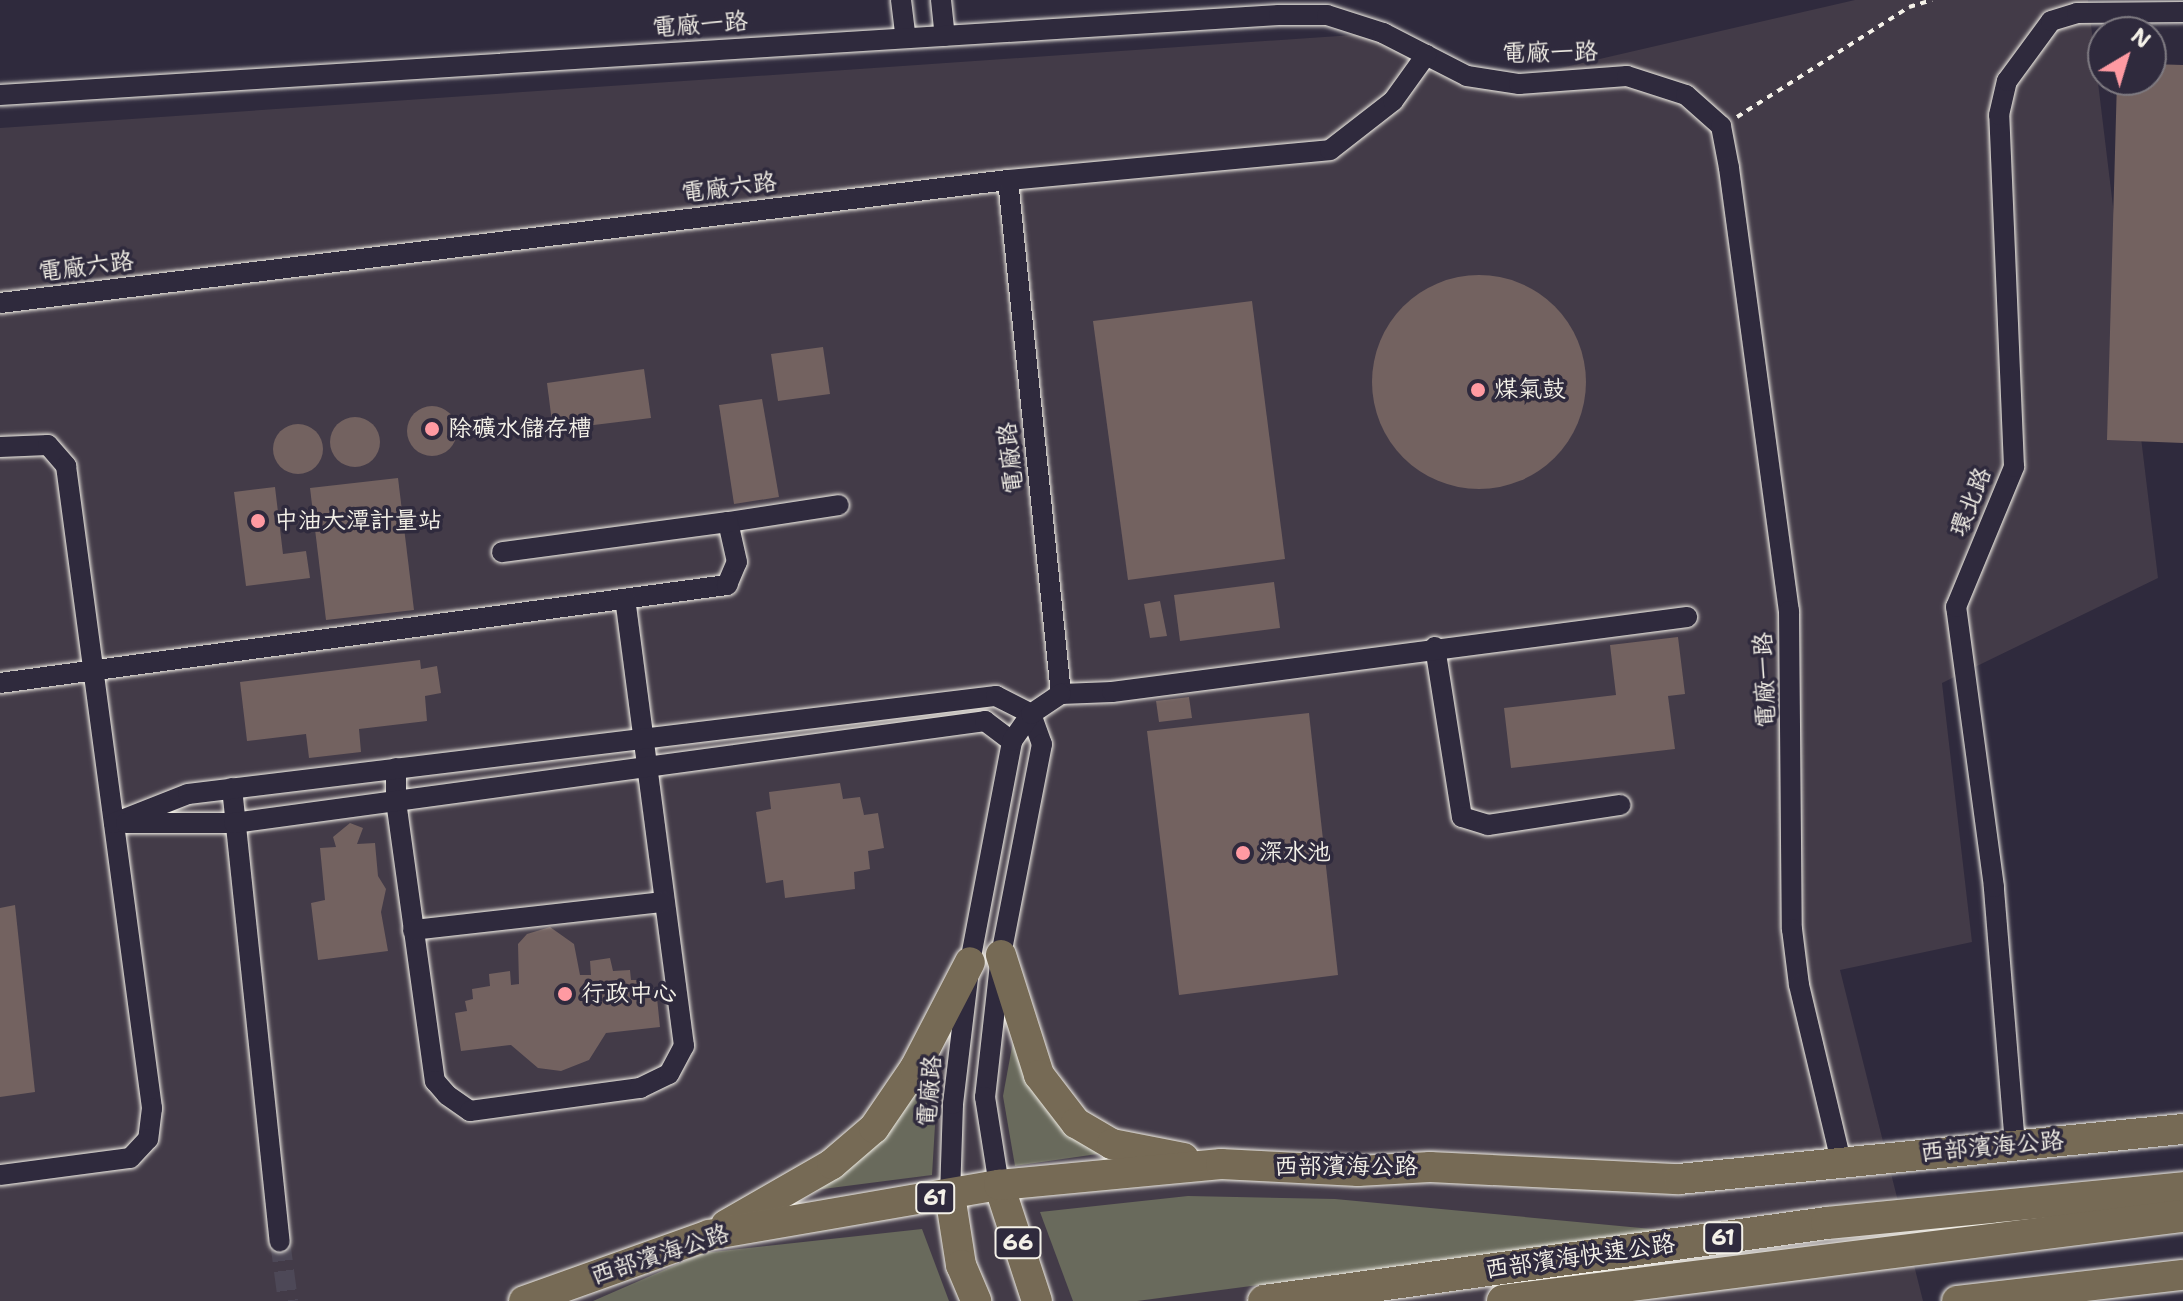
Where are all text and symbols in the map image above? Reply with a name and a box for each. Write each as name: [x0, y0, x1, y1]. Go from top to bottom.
street label: 電廠一路: [651, 7, 749, 43]
north arrow: [2087, 16, 2167, 96]
text: N: [2125, 21, 2157, 55]
street label: 電廠一路: [1502, 38, 1598, 68]
street label: 電廠六路: [680, 168, 778, 208]
street label: 電廠六路: [37, 247, 135, 287]
place label: 煤氣鼓: [1494, 376, 1566, 404]
marker: 煤氣鼓: [1469, 381, 1487, 399]
place label: 除礦水儲存槽: [448, 415, 592, 443]
marker: 除礦水儲存槽: [423, 420, 441, 438]
street label: 電廠路: [993, 421, 1029, 495]
street label: 環北路: [1944, 463, 1998, 541]
place label: 中油大潭計量站: [274, 507, 442, 535]
marker: 中油大潭計量站: [249, 512, 267, 530]
street label: 電廠一路: [1749, 632, 1781, 728]
place label: 深水池: [1259, 839, 1331, 867]
marker: 深水池: [1234, 844, 1252, 862]
place label: 行政中心: [581, 980, 677, 1008]
marker: 行政中心: [556, 985, 574, 1003]
street label: 電廠路: [913, 1054, 947, 1128]
street label: 西部濱海公路: [1919, 1126, 2065, 1168]
street label: 西部濱海公路: [1274, 1153, 1418, 1181]
road number: 61: [915, 1180, 955, 1216]
street label: 西部濱海公路: [587, 1219, 733, 1291]
road number: 61: [1703, 1220, 1743, 1256]
road number: 66: [994, 1225, 1042, 1261]
street label: 西部濱海快速公路: [1483, 1229, 1677, 1285]

